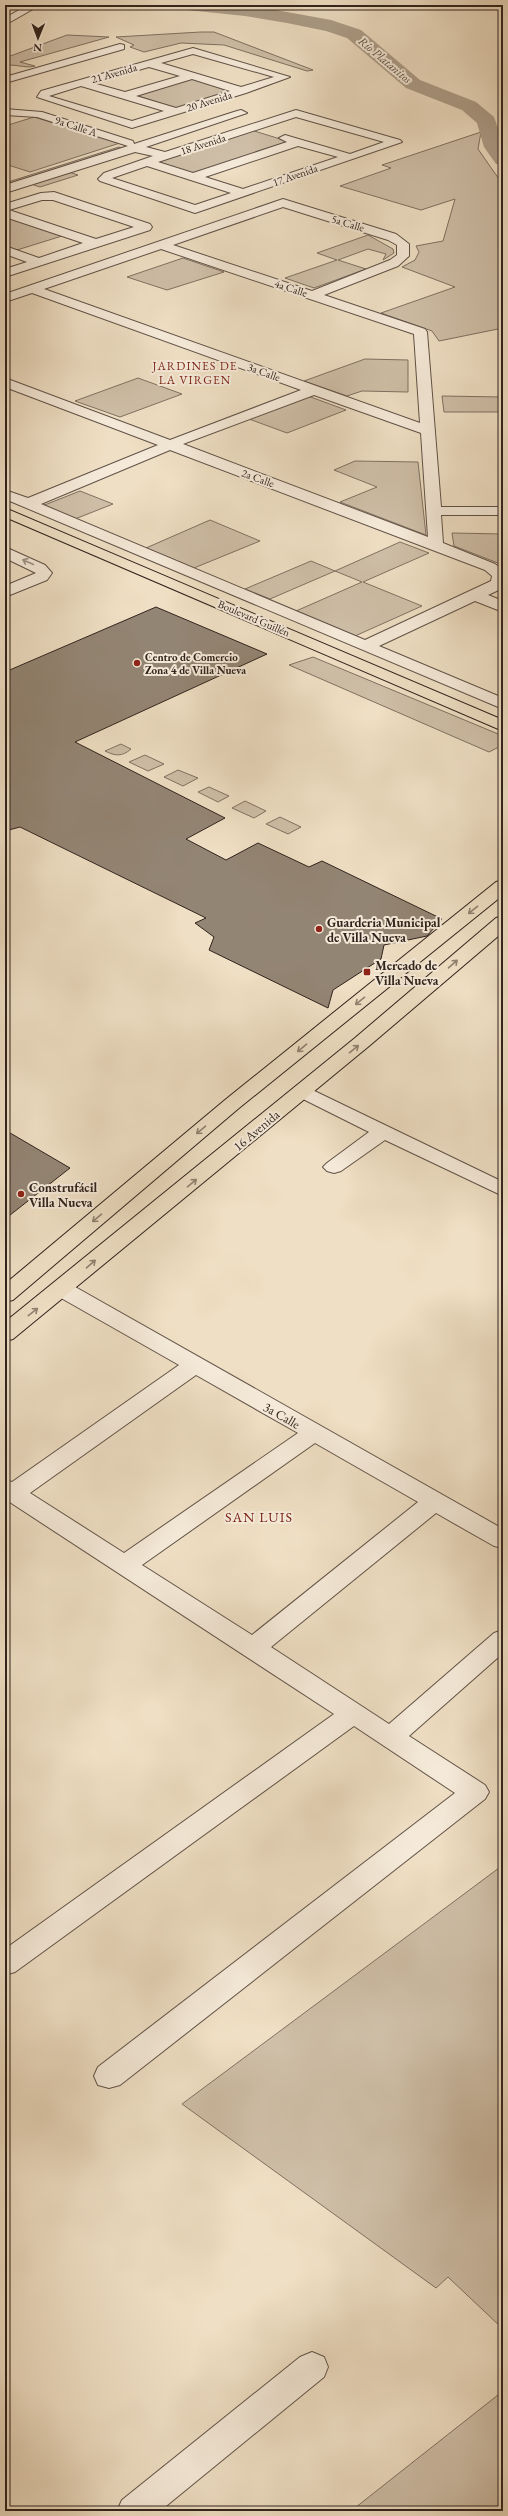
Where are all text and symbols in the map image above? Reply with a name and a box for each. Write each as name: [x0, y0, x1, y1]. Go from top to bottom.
north arrow: [18, 18, 58, 58]
water label: Río Platanitos: [355, 33, 416, 87]
text: N: [33, 41, 42, 55]
street label: 21 Avenida: [90, 60, 139, 86]
street label: 20 Avenida: [185, 87, 234, 115]
street label: 9a Calle A: [53, 113, 99, 139]
street label: 18 Avenida: [179, 130, 228, 158]
street label: 17 Avenida: [271, 161, 320, 189]
street label: 5a Calle: [330, 211, 367, 235]
street label: 4a Calle: [273, 276, 310, 300]
district label: JARDINES DE LA VIRGEN: [151, 358, 238, 388]
street label: 3a Calle: [246, 360, 283, 385]
street label: 2a Calle: [240, 466, 277, 491]
one-way arrow: [22, 558, 34, 565]
street label: Boulevard Guillén: [216, 597, 292, 640]
place label: Centro de Comercio Zona 4 de Villa Nueva: [145, 650, 246, 677]
marker: Centro de Comercio Zona 4 de Villa Nueva: [132, 658, 142, 668]
one-way arrow: [467, 906, 478, 915]
place label: Guarderia Municipal de Villa Nueva: [327, 914, 441, 946]
marker: Guarderia Municipal de Villa Nueva: [314, 924, 324, 934]
place label: Mercado de Villa Nueva: [375, 957, 439, 989]
one-way arrow: [448, 960, 458, 969]
marker: Mercado de Villa Nueva: [362, 967, 372, 977]
one-way arrow: [355, 996, 366, 1005]
one-way arrow: [297, 1044, 307, 1053]
one-way arrow: [349, 1044, 359, 1053]
street label: 16 Avenida: [230, 1106, 284, 1155]
one-way arrow: [196, 1126, 206, 1135]
one-way arrow: [187, 1178, 198, 1187]
place label: Construfácil Villa Nueva: [29, 1179, 98, 1211]
marker: Construfácil Villa Nueva: [16, 1189, 26, 1199]
one-way arrow: [92, 1214, 103, 1223]
one-way arrow: [86, 1260, 97, 1269]
one-way arrow: [28, 1307, 39, 1316]
street label: 3a Calle: [260, 1398, 303, 1433]
district label: SAN LUIS: [225, 1508, 293, 1526]

